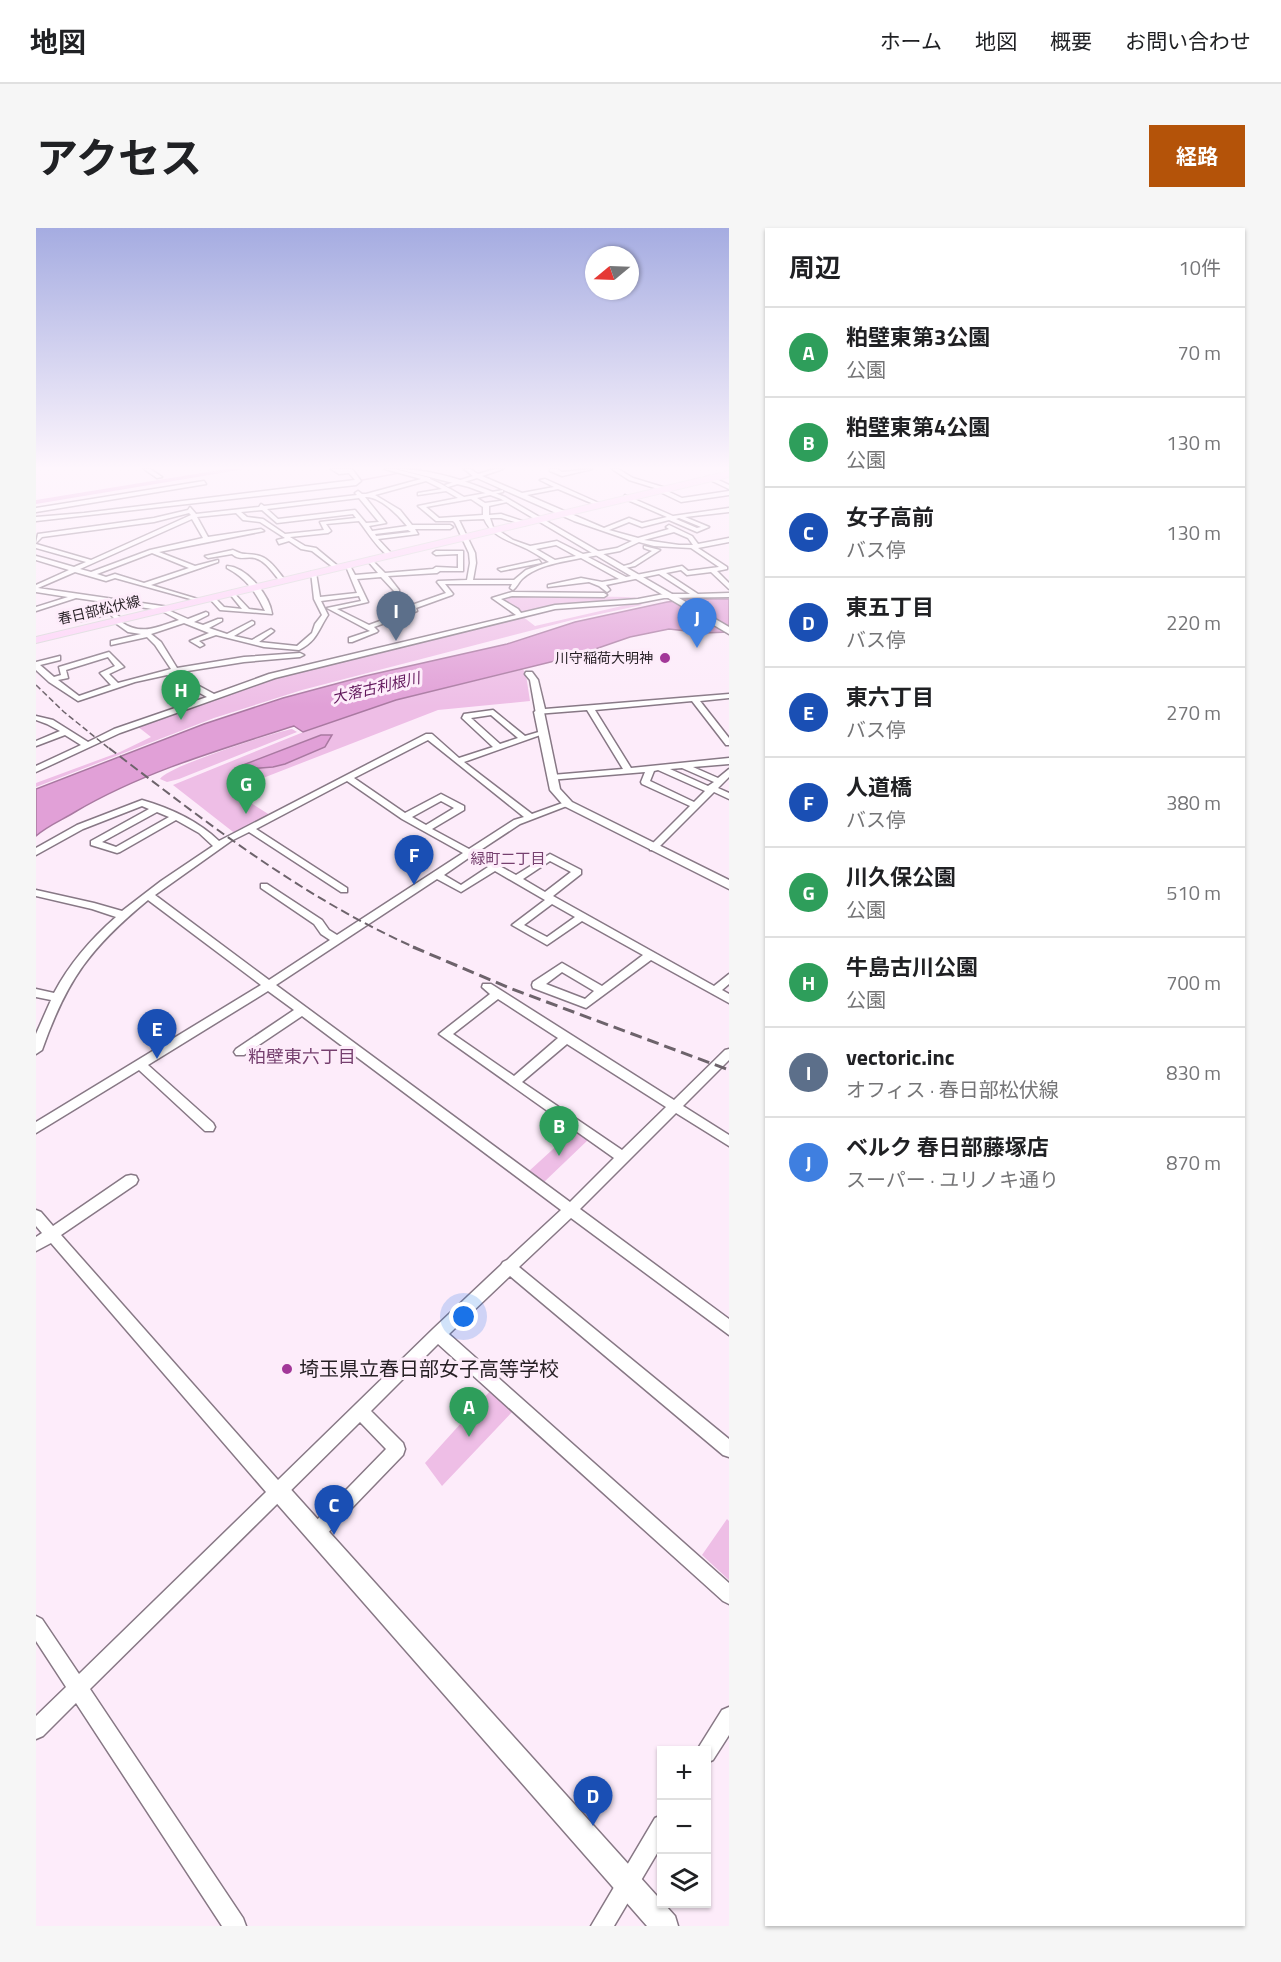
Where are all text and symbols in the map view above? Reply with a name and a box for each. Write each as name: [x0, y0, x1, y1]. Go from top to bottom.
text: 地図: [30, 20, 86, 63]
text: ホーム: [880, 25, 942, 57]
text: 地図: [975, 25, 1017, 57]
text: 概要: [1050, 25, 1092, 57]
text: お問い合わせ: [1125, 25, 1251, 57]
text: アクセス: [36, 125, 202, 189]
button: 経路: [1149, 125, 1245, 187]
north arrow: [585, 246, 639, 300]
text: 周辺: [789, 248, 841, 287]
text: 10件: [1179, 252, 1221, 283]
text: 粕壁東第3公園: [846, 320, 990, 354]
text: A: [802, 337, 815, 368]
text: 70 m: [1177, 337, 1221, 368]
text: 公園: [846, 354, 886, 385]
text: 粕壁東第4公園: [846, 410, 990, 444]
text: B: [802, 427, 815, 458]
text: 130 m: [1166, 427, 1221, 458]
text: 公園: [846, 444, 886, 475]
text: 女子高前: [846, 500, 934, 534]
text: C: [803, 517, 814, 548]
text: 130 m: [1166, 517, 1221, 548]
text: バス停: [846, 534, 906, 565]
street label: 春日部松伏線: [56, 590, 142, 629]
text: 東五丁目: [846, 590, 934, 624]
pin: I: [376, 592, 416, 641]
pin: J: [678, 598, 716, 648]
text: D: [802, 607, 815, 638]
text: 220 m: [1166, 607, 1221, 638]
text: バス停: [846, 624, 906, 655]
place label: 川守稲荷大明神: [555, 647, 653, 668]
marker: 川守稲荷大明神: [658, 651, 672, 665]
water label: 大落古利根川: [329, 666, 424, 709]
pin: H: [162, 670, 200, 720]
text: 東六丁目: [846, 680, 934, 714]
text: E: [803, 697, 814, 728]
text: 270 m: [1166, 697, 1221, 728]
text: バス停: [846, 714, 906, 745]
pin: G: [226, 764, 266, 814]
text: 人道橋: [846, 770, 912, 804]
text: F: [803, 787, 814, 818]
text: 380 m: [1166, 787, 1221, 818]
text: バス停: [846, 804, 906, 835]
pin: F: [394, 836, 434, 885]
district label: 緑町二丁目: [470, 847, 546, 870]
text: 川久保公園: [846, 860, 956, 894]
text: G: [802, 877, 815, 908]
text: 510 m: [1166, 877, 1221, 908]
text: 公園: [846, 894, 886, 925]
text: 牛島古川公園: [846, 950, 978, 984]
text: H: [802, 967, 815, 998]
text: 700 m: [1166, 967, 1221, 998]
text: 公園: [846, 984, 886, 1015]
pin: E: [138, 1010, 176, 1059]
text: vectoric.inc: [846, 1040, 955, 1074]
district label: 粕壁東六丁目: [248, 1043, 356, 1070]
text: I: [806, 1057, 811, 1088]
text: 830 m: [1166, 1057, 1221, 1088]
text: オフィス · 春日部松伏線: [846, 1074, 1059, 1105]
pin: B: [540, 1106, 578, 1156]
text: ベルク 春日部藤塚店: [846, 1130, 1049, 1164]
text: J: [805, 1147, 812, 1178]
text: 870 m: [1166, 1147, 1221, 1178]
text: スーパー · ユリノキ通り: [846, 1164, 1059, 1195]
your location: [449, 1302, 478, 1331]
place label: 埼玉県立春日部女子高等学校: [299, 1353, 559, 1384]
marker: 埼玉県立春日部女子高等学校: [280, 1362, 294, 1376]
pin: A: [450, 1388, 488, 1437]
pin: C: [314, 1486, 354, 1535]
map controls: [657, 1746, 711, 1908]
button: +: [657, 1746, 711, 1800]
pin: D: [574, 1776, 612, 1826]
button: −: [657, 1800, 711, 1854]
button: layers: [657, 1854, 711, 1908]

